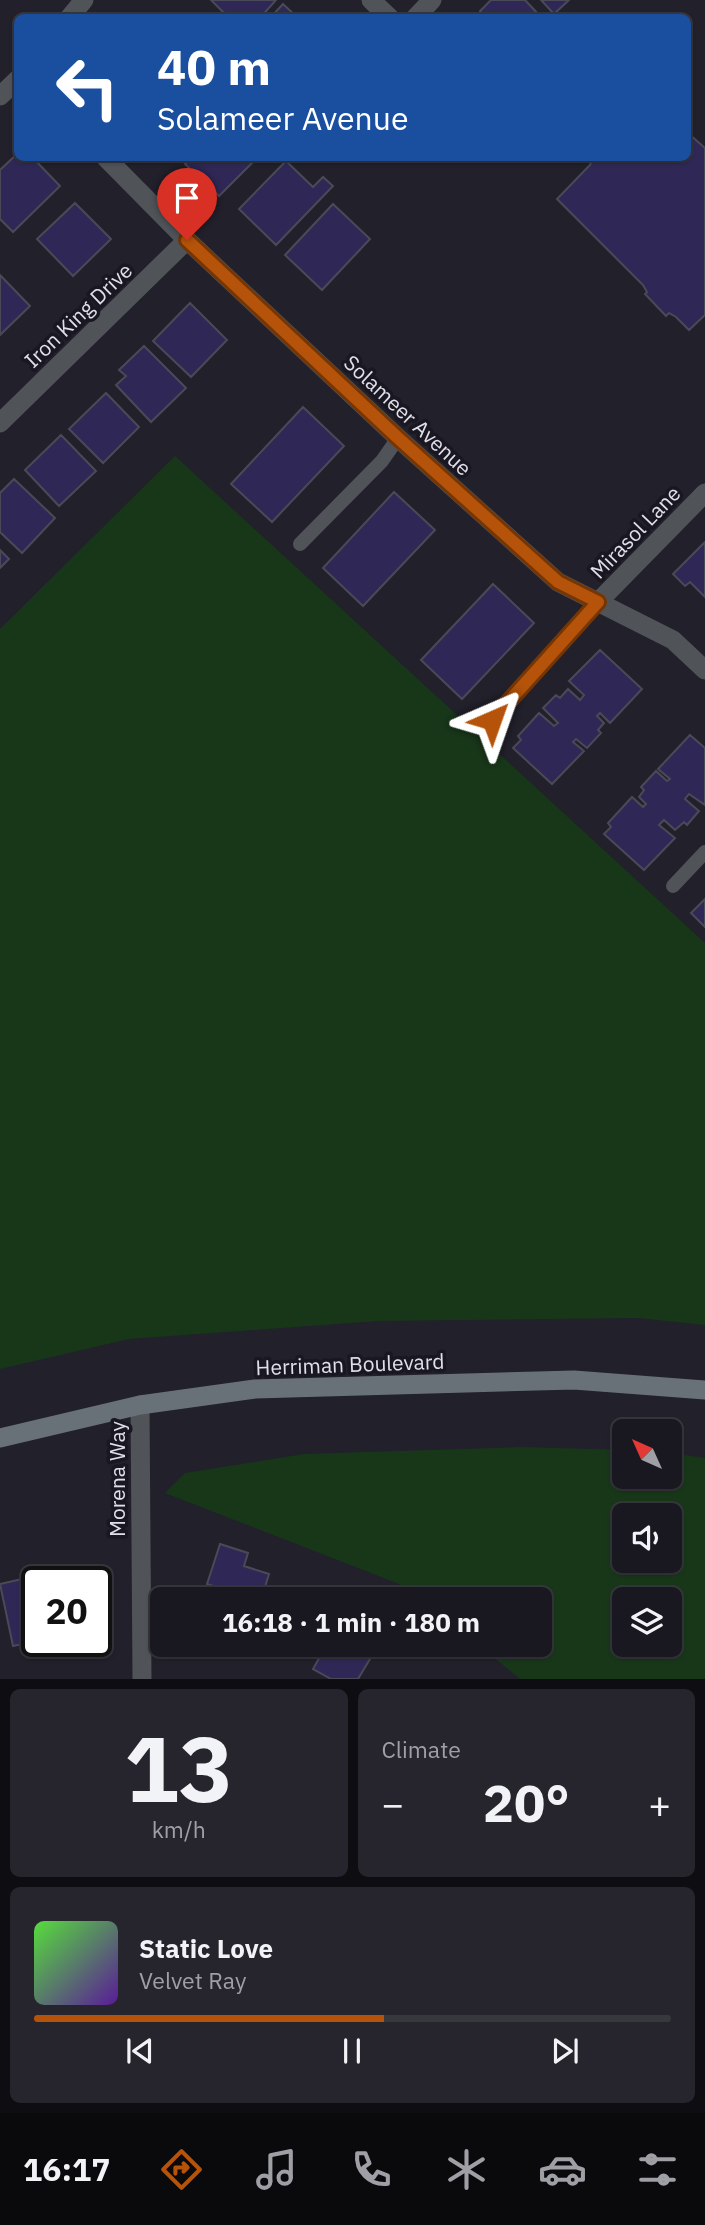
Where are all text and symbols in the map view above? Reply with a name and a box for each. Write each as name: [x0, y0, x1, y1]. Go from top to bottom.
text: 40 m: [157, 35, 271, 98]
icon: left: [42, 42, 133, 133]
text: Solameer Avenue: [157, 97, 409, 139]
pin: [157, 168, 217, 240]
icon: arrive: [168, 179, 206, 217]
street label: Iron King Drive: [18, 256, 138, 374]
street label: Solameer Avenue: [338, 348, 478, 482]
street label: Mirasol Lane: [584, 479, 686, 585]
position arrow: [455, 683, 529, 757]
street label: Herriman Boulevard: [255, 1347, 445, 1381]
north arrow: [612, 1419, 682, 1489]
map controls: [612, 1419, 682, 1657]
street label: Morena Way: [103, 1420, 131, 1537]
button: sound: [612, 1503, 682, 1573]
speed limit sign: 20: [21, 1566, 112, 1657]
button: layers: [612, 1587, 682, 1657]
text: 16:18 · 1 min · 180 m: [222, 1605, 480, 1639]
text: 13: [124, 1709, 233, 1827]
text: Climate: [382, 1734, 461, 1764]
text: 20°: [483, 1769, 570, 1836]
text: −: [382, 1779, 404, 1828]
text: +: [648, 1779, 671, 1828]
text: km/h: [152, 1814, 206, 1844]
text: Static Love: [139, 1931, 273, 1965]
text: Velvet Ray: [139, 1965, 246, 1995]
icon: previous: [121, 2032, 159, 2070]
icon: pause: [333, 2032, 371, 2070]
icon: next: [546, 2032, 584, 2070]
icon: directions: [157, 2145, 206, 2194]
icon: music: [252, 2145, 301, 2194]
icon: phone: [347, 2145, 396, 2194]
icon: climate: [442, 2145, 491, 2194]
icon: car: [538, 2145, 587, 2194]
icon: filters: [633, 2145, 682, 2194]
text: 16:17: [23, 2148, 110, 2190]

